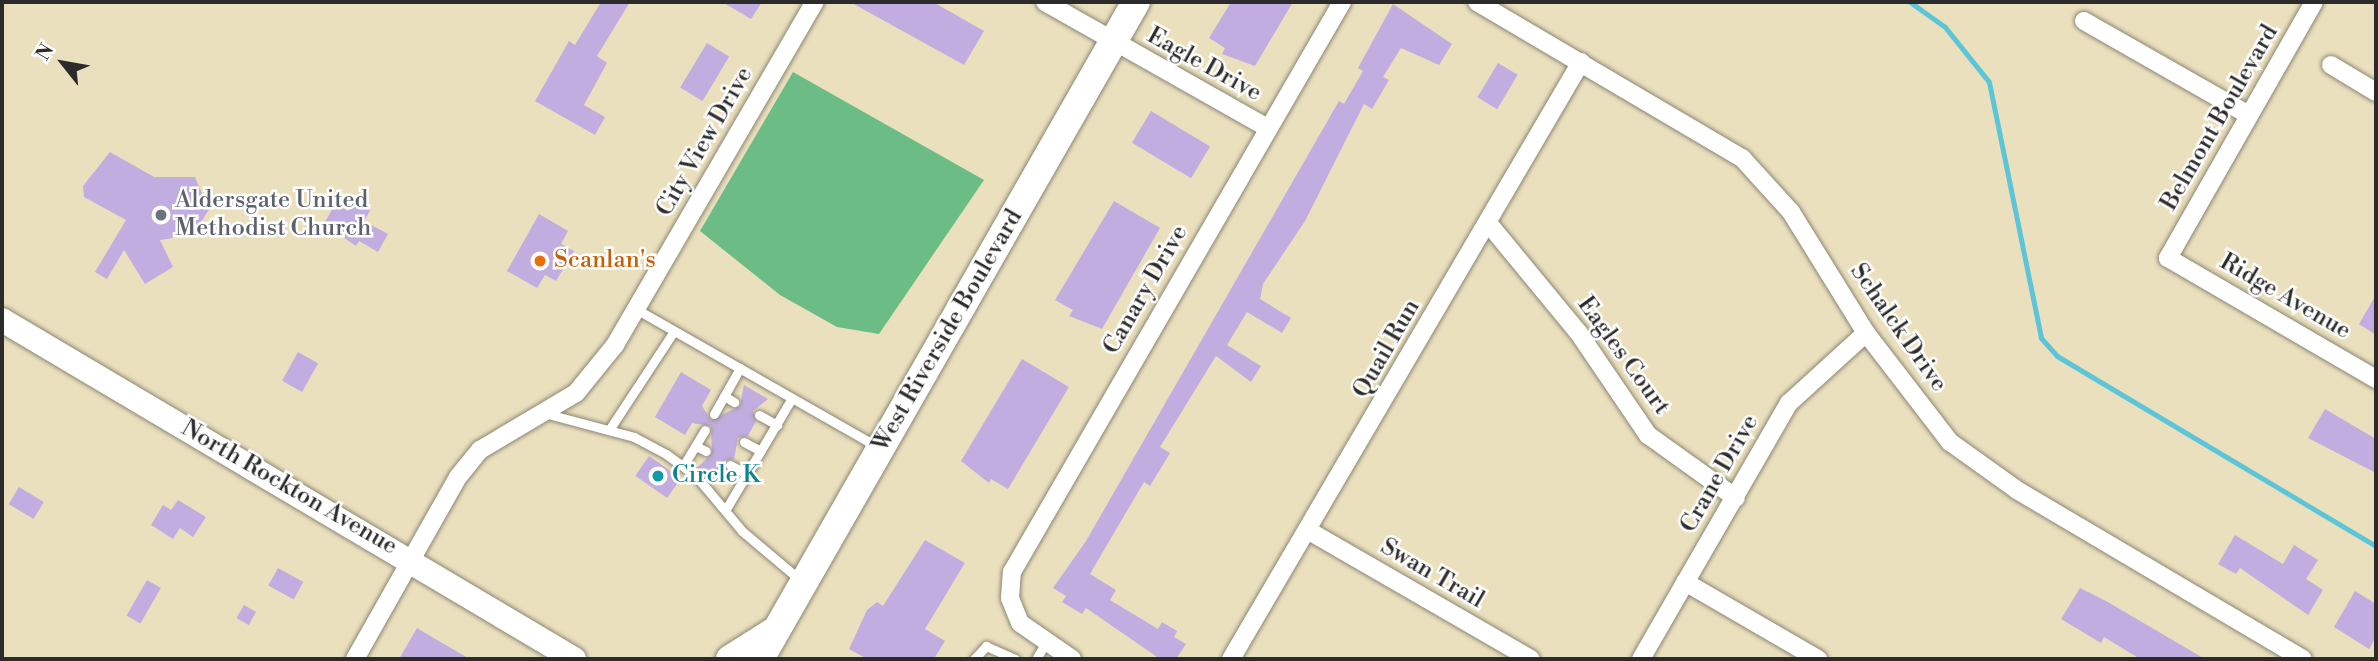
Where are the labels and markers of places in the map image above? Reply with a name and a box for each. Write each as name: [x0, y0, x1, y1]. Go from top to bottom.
place label: Aldersgate United Methodist Church: [175, 187, 371, 243]
marker: Aldersgate United Methodist Church: [153, 207, 169, 223]
place label: Scanlan's: [554, 247, 656, 275]
marker: Scanlan's: [532, 253, 548, 269]
place label: Circle K: [672, 462, 760, 490]
marker: Circle K: [650, 468, 666, 484]

